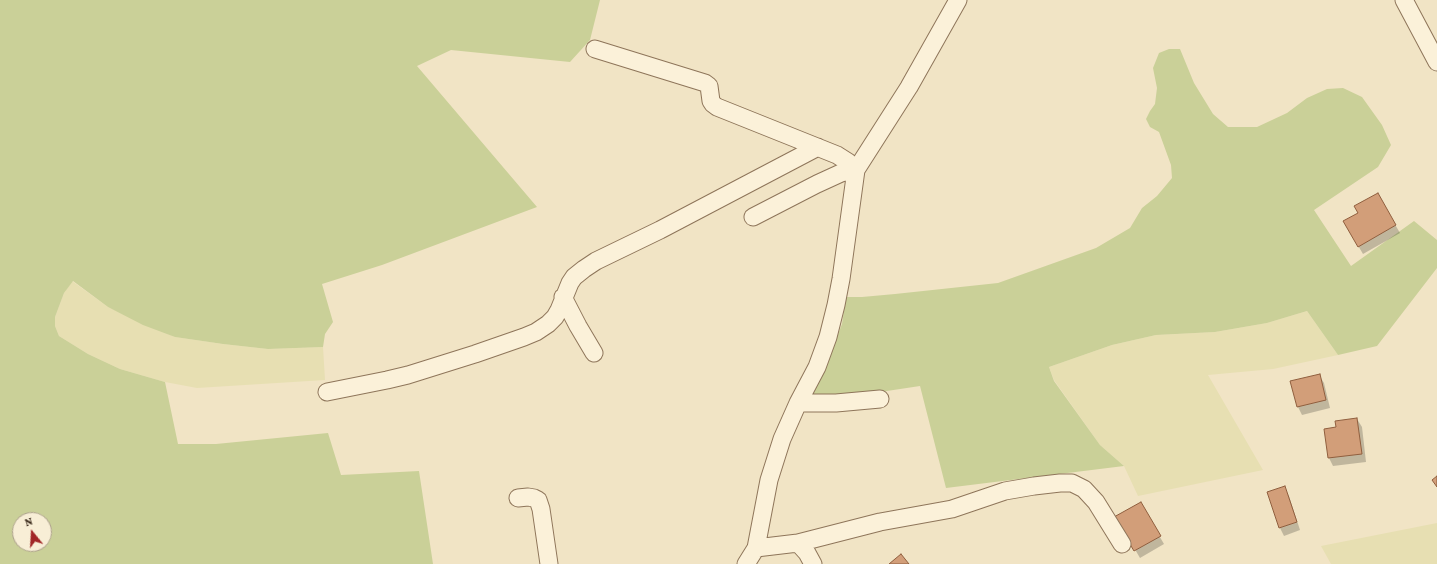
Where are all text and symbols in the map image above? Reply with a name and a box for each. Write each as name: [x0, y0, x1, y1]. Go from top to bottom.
north arrow: [12, 512, 52, 552]
text: N: [23, 515, 34, 528]

